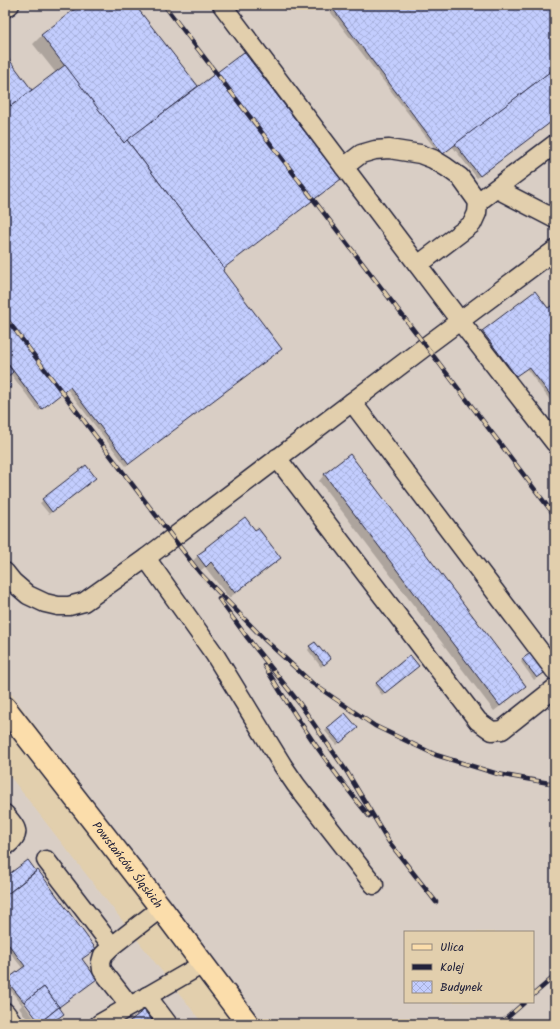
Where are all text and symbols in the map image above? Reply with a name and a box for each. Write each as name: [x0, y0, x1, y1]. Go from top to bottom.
street label: Powstańców Śląskich: [87, 818, 167, 913]
legend: [404, 931, 534, 1003]
text: Ulica: [440, 938, 464, 957]
text: Kolej: [440, 958, 465, 977]
text: Budynek: [440, 978, 483, 997]

